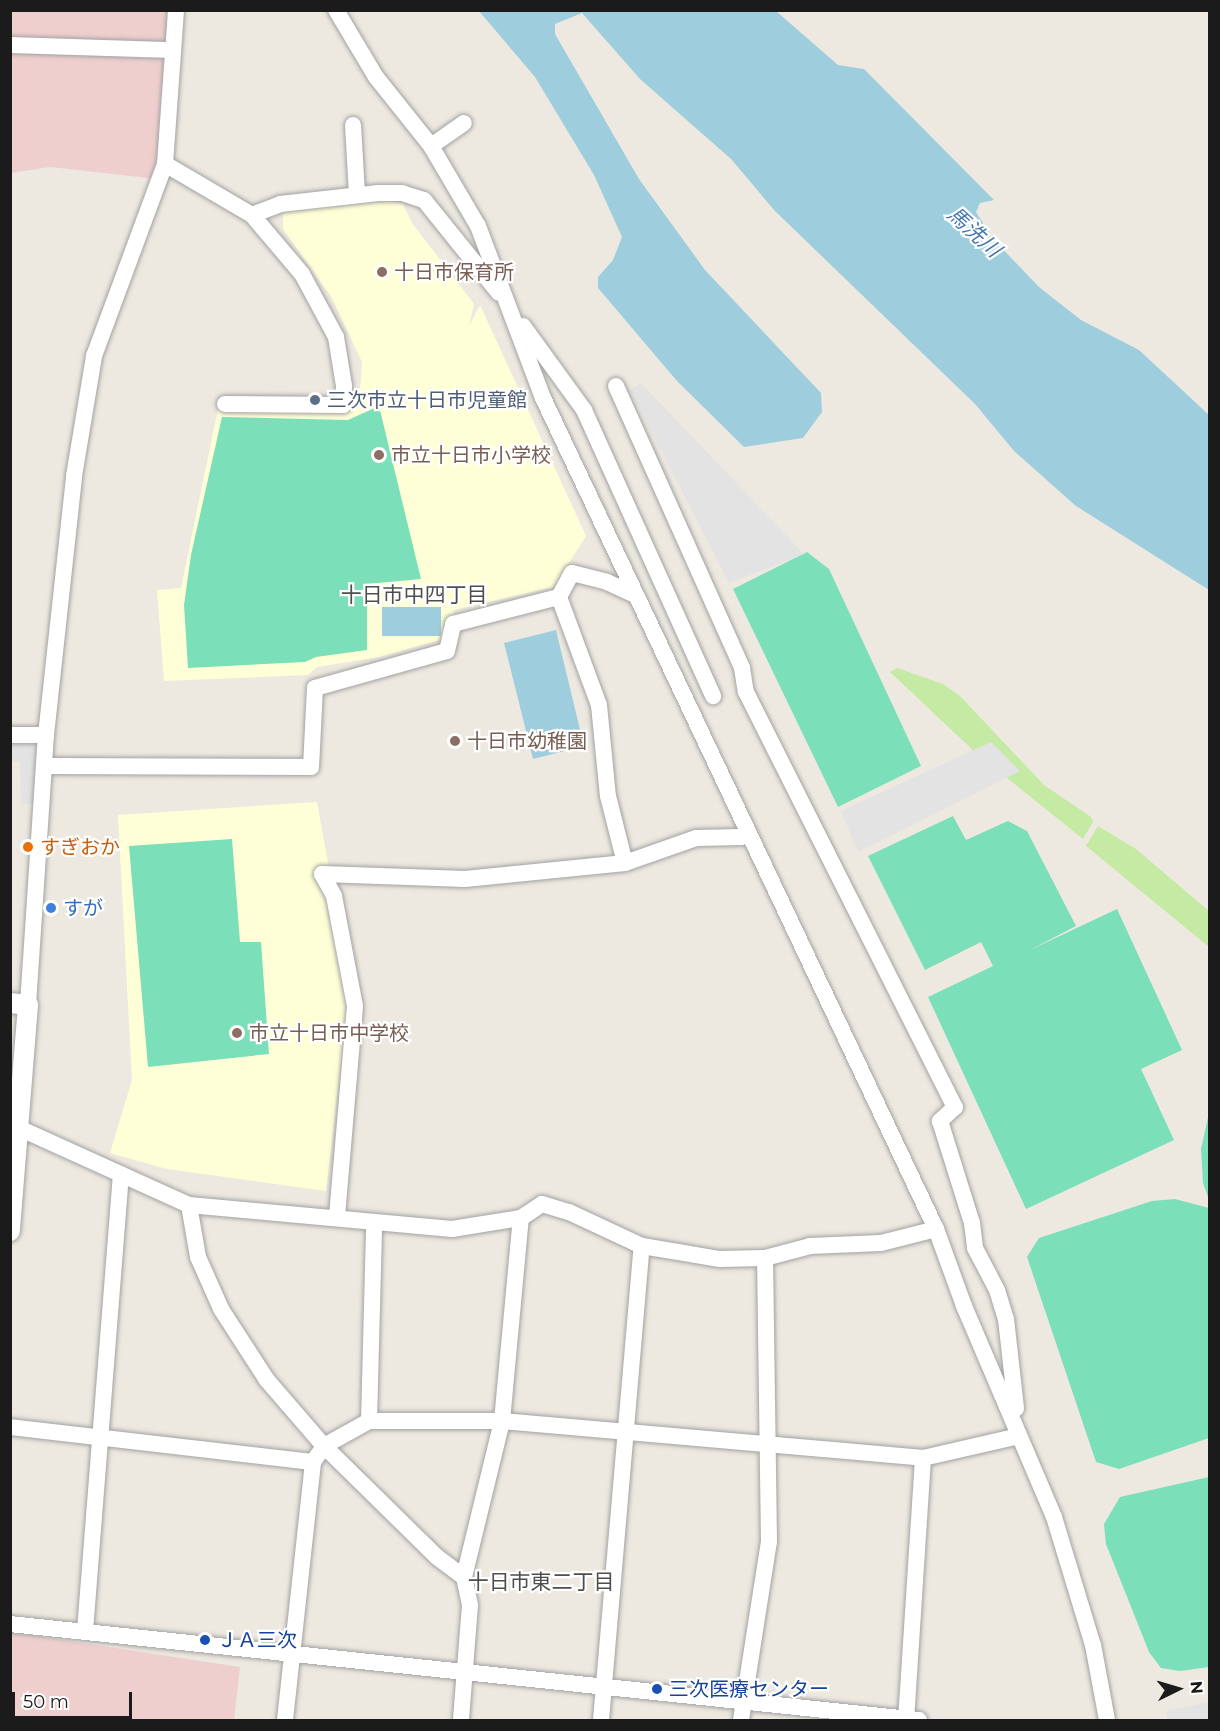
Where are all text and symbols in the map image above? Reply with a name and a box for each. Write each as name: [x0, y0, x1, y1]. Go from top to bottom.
water label: 馬洗川: [942, 202, 1006, 262]
place label: 十日市保育所: [394, 260, 514, 284]
marker: 十日市保育所: [375, 265, 389, 279]
place label: 三次市立十日市児童館: [327, 388, 527, 412]
marker: 三次市立十日市児童館: [308, 393, 322, 407]
place label: 市立十日市小学校: [391, 443, 551, 467]
marker: 市立十日市小学校: [372, 448, 386, 462]
district label: 十日市中四丁目: [341, 582, 487, 608]
place label: 十日市幼稚園: [467, 729, 587, 753]
marker: 十日市幼稚園: [448, 734, 462, 748]
place label: すぎおか: [40, 835, 120, 859]
marker: すぎおか: [21, 840, 35, 854]
place label: すが: [63, 896, 103, 920]
marker: すが: [44, 901, 58, 915]
place label: 市立十日市中学校: [249, 1021, 409, 1045]
marker: 市立十日市中学校: [230, 1026, 244, 1040]
district label: 十日市東二丁目: [468, 1569, 614, 1595]
place label: ＪＡ三次: [217, 1628, 297, 1652]
marker: ＪＡ三次: [198, 1633, 212, 1647]
north arrow: [1148, 1659, 1208, 1719]
place label: 三次医療センター: [669, 1677, 829, 1701]
scale bar: [15, 1680, 135, 1718]
text: N: [1186, 1680, 1206, 1695]
marker: 三次医療センター: [650, 1682, 664, 1696]
text: 50 m: [23, 1691, 69, 1713]

